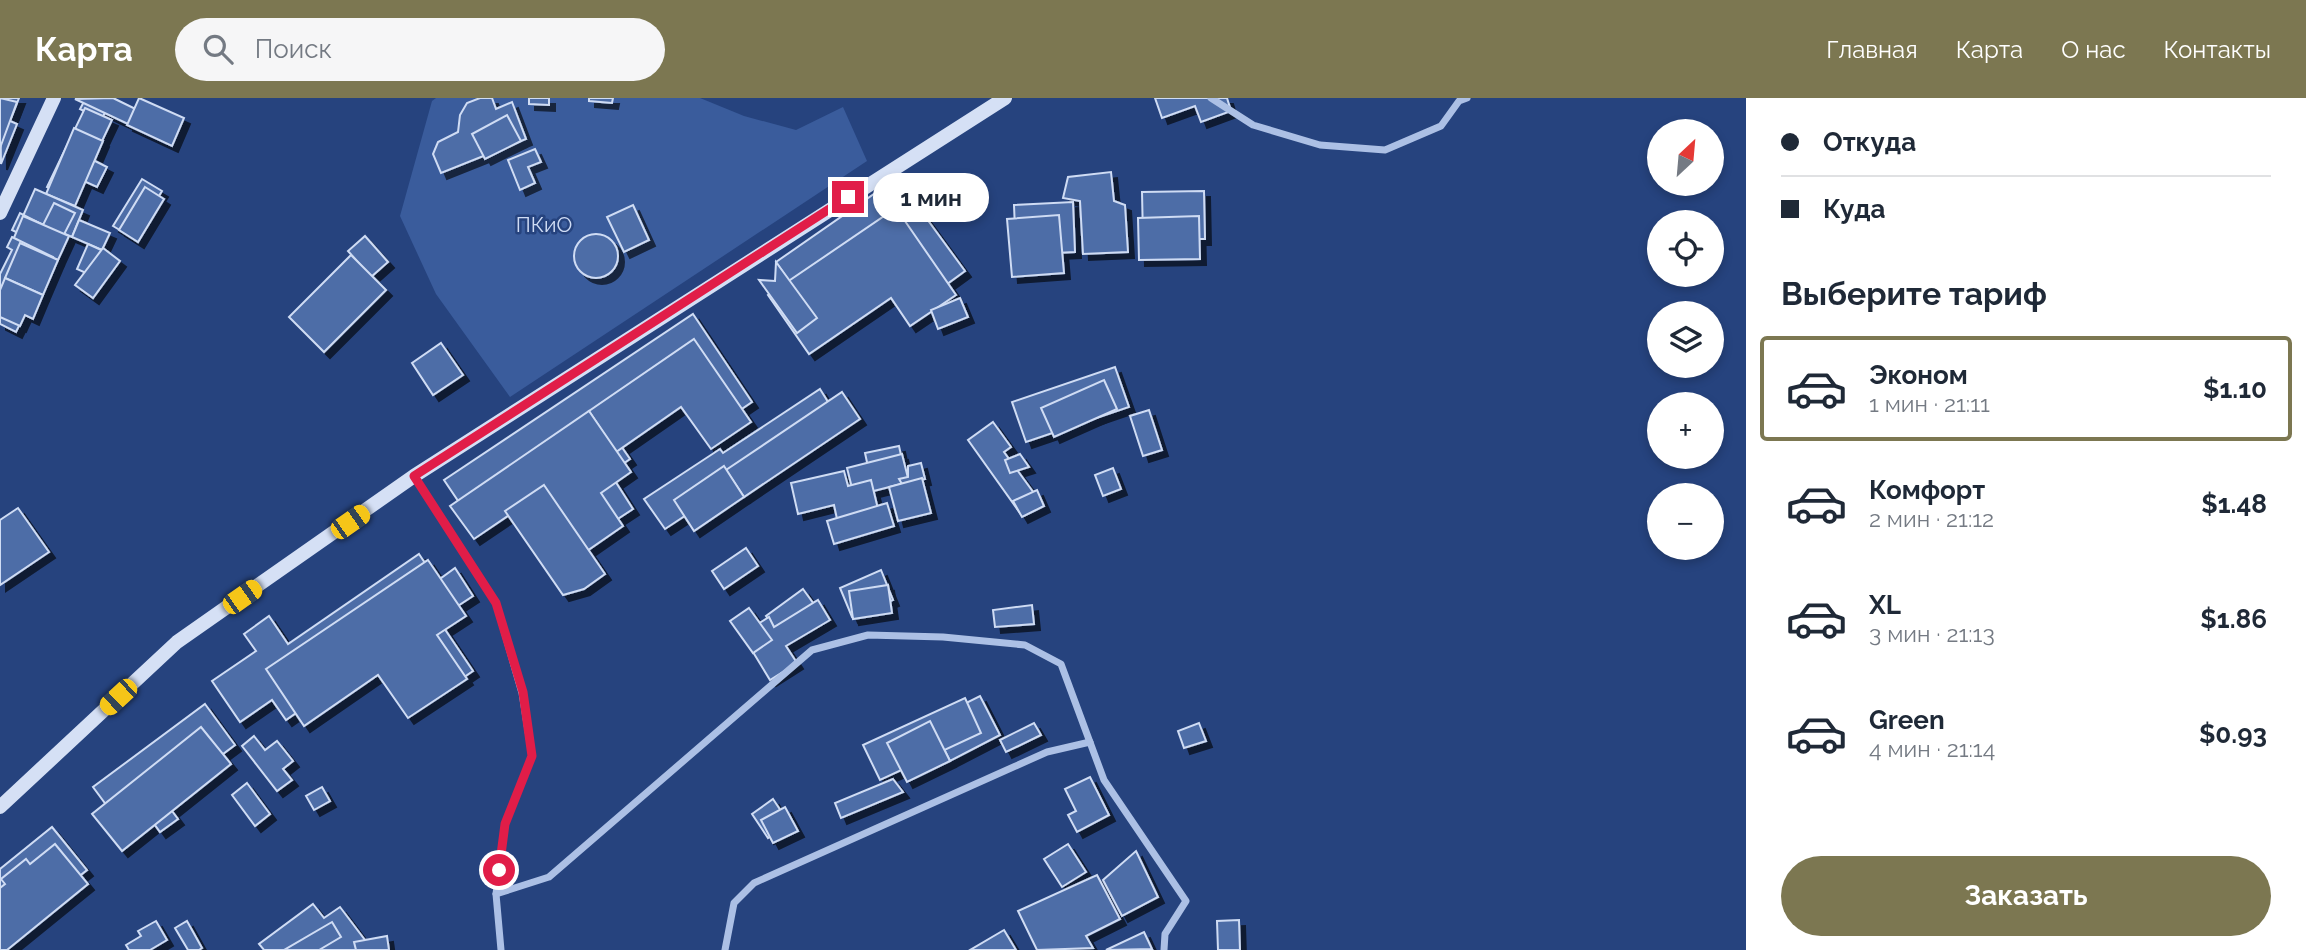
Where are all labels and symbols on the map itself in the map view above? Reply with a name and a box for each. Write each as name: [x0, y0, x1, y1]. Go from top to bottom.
north arrow: [1647, 119, 1724, 196]
callout: 1 мин: [872, 172, 988, 222]
route end: [832, 181, 864, 213]
park label: ПКиО: [516, 212, 572, 237]
car: [327, 501, 374, 543]
car: [219, 576, 266, 618]
car: [96, 675, 141, 719]
route start: [483, 854, 515, 886]

